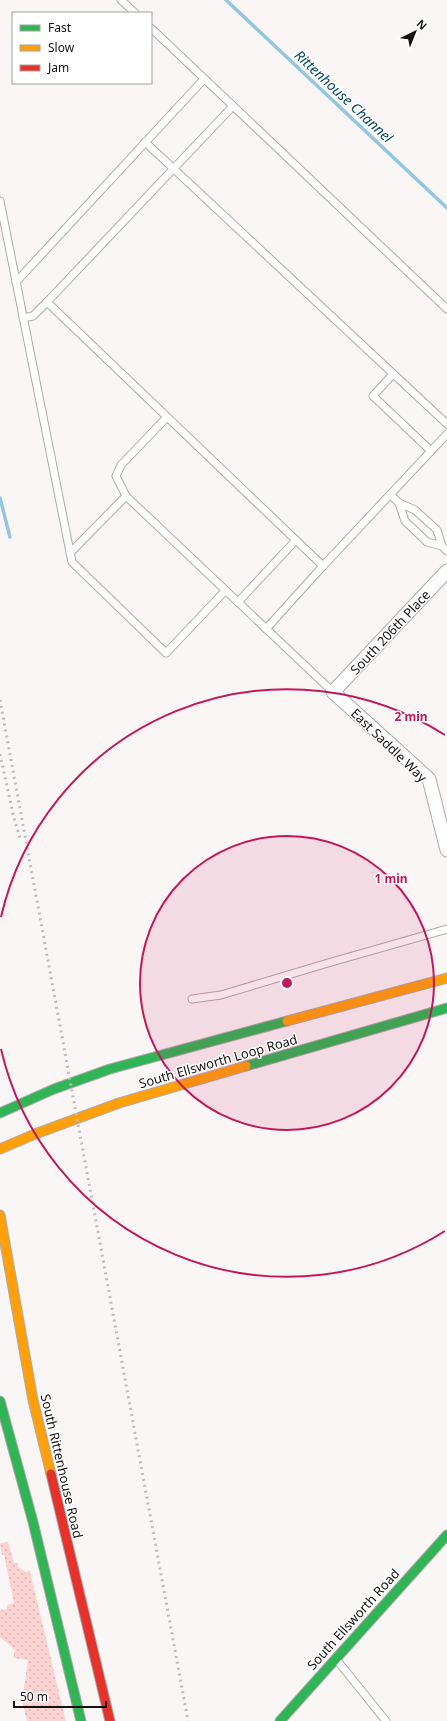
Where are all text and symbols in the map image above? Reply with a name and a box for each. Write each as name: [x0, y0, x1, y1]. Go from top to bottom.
legend: [12, 12, 152, 84]
north arrow: [395, 12, 435, 52]
text: N: [414, 16, 431, 33]
text: Fast: [48, 19, 72, 36]
text: Slow: [48, 39, 75, 56]
water label: Rittenhouse Channel: [291, 45, 398, 147]
text: Jam: [47, 59, 69, 76]
street label: South 206th Place: [346, 586, 434, 678]
street label: East Saddle Way: [347, 704, 431, 786]
text: 2 min: [394, 708, 428, 725]
text: 1 min: [374, 870, 408, 887]
centre of rings: [280, 976, 294, 990]
street label: South Ellsworth Loop Road: [137, 1030, 299, 1092]
street label: South Rittenhouse Road: [37, 1392, 87, 1540]
street label: South Ellsworth Road: [303, 1565, 403, 1673]
scale bar: [14, 1683, 106, 1709]
text: 50 m: [20, 1688, 48, 1705]

